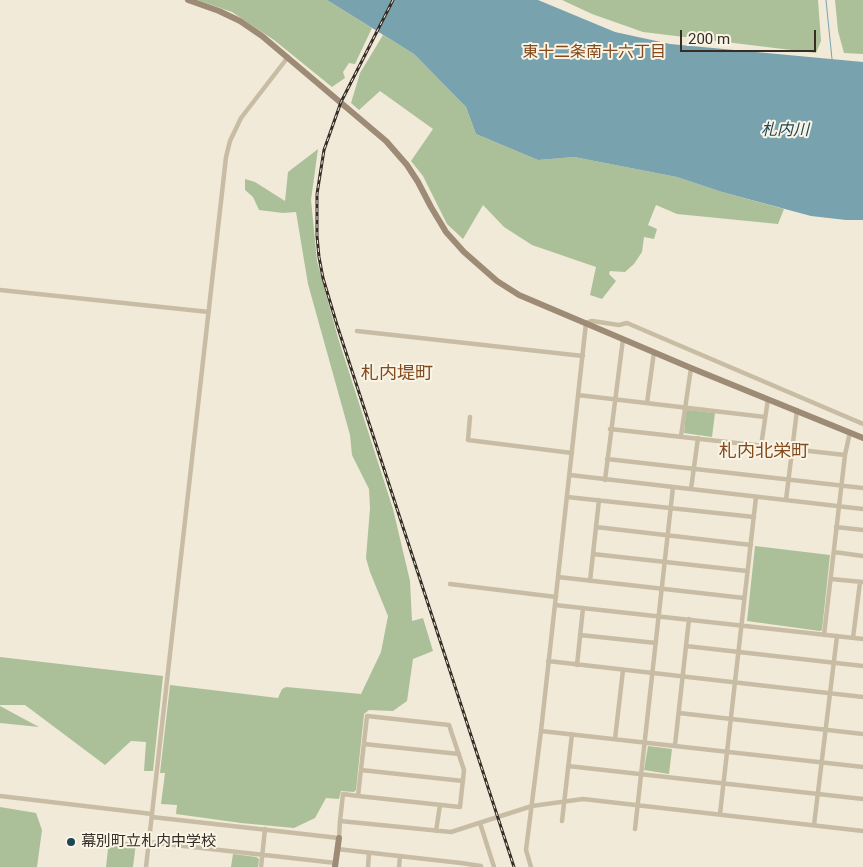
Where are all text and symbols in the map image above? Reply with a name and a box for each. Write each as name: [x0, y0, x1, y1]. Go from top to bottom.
scale bar: [683, 20, 819, 52]
text: 200 m: [688, 30, 730, 48]
district label: 東十二条南十六丁目: [522, 43, 666, 63]
water label: 札内川: [761, 121, 809, 141]
district label: 札内堤町: [361, 363, 433, 385]
district label: 札内北栄町: [719, 441, 809, 463]
place label: 幕別町立札内中学校: [81, 833, 216, 851]
marker: 幕別町立札内中学校: [65, 836, 77, 848]

